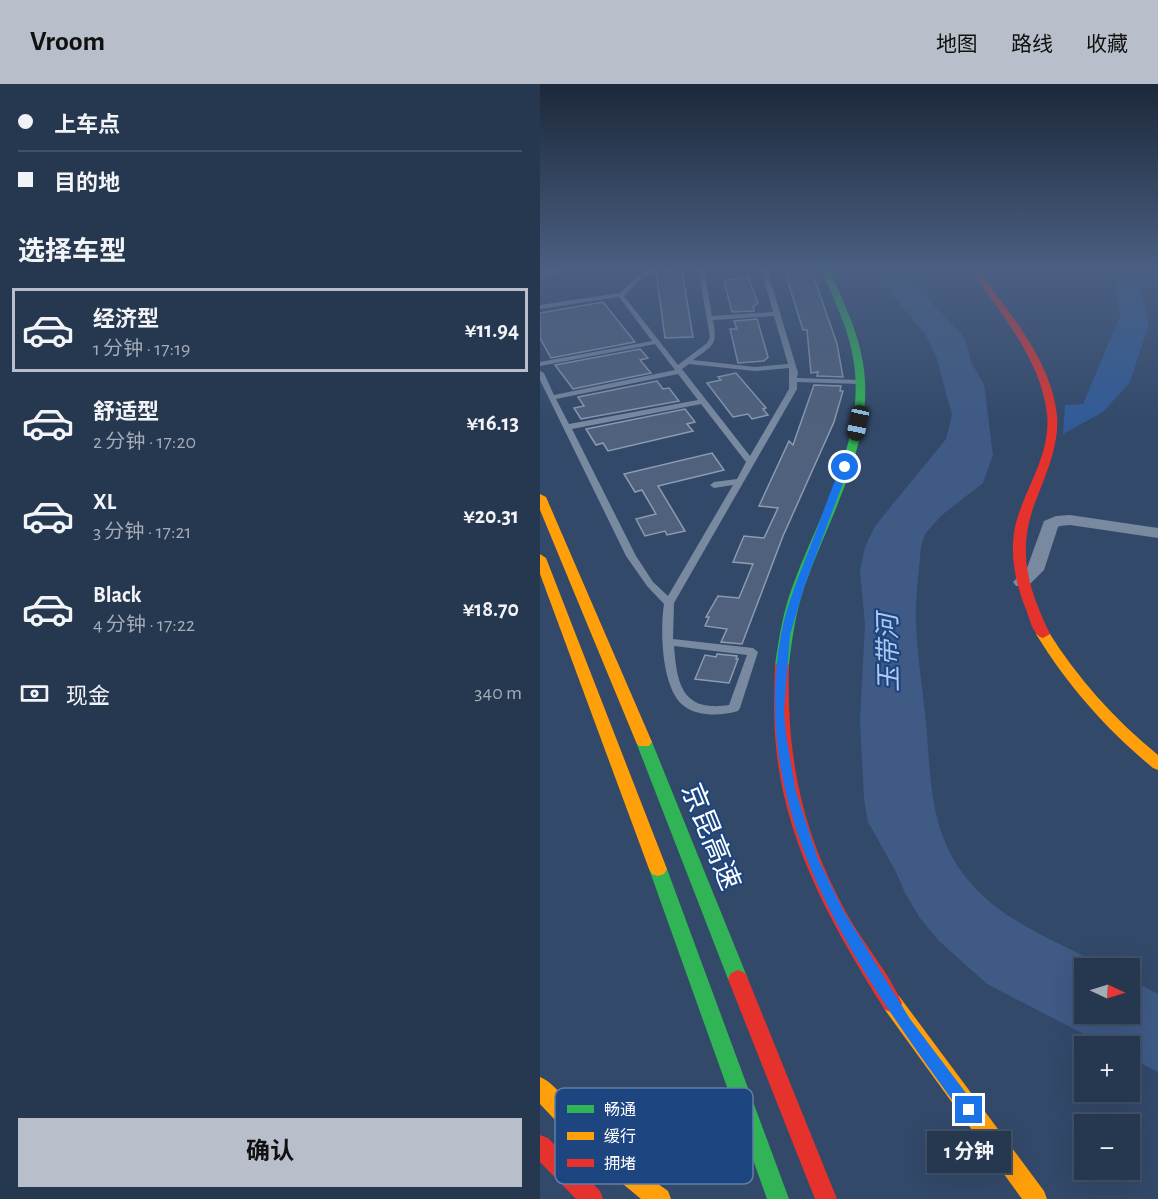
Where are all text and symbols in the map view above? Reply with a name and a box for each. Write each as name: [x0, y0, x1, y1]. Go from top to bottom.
text: Vroom: [30, 28, 105, 56]
text: 地图: [936, 34, 978, 55]
text: 路线: [1011, 34, 1053, 55]
text: 收藏: [1086, 34, 1128, 55]
text: 上车点: [54, 114, 120, 136]
text: 目的地: [54, 172, 120, 194]
text: 选择车型: [18, 238, 126, 265]
icon: car: [21, 303, 75, 357]
text: 经济型: [93, 308, 159, 330]
text: ¥11.94: [465, 319, 519, 341]
text: 1 分钟 · 17:19: [93, 339, 190, 359]
icon: car: [21, 396, 75, 450]
text: 舒适型: [93, 401, 159, 423]
car: [845, 404, 871, 442]
text: ¥16.13: [466, 412, 519, 434]
text: 2 分钟 · 17:20: [93, 432, 196, 452]
route start: [831, 453, 858, 480]
icon: car: [21, 489, 75, 543]
text: XL: [93, 491, 116, 513]
text: ¥20.31: [463, 505, 519, 527]
text: 3 分钟 · 17:21: [93, 522, 192, 542]
icon: car: [21, 582, 75, 636]
text: Black: [93, 584, 141, 606]
text: ¥18.70: [463, 598, 519, 620]
water label: 玉带河: [874, 609, 903, 692]
text: 4 分钟 · 17:22: [93, 615, 195, 635]
icon: cash: [18, 677, 51, 710]
text: 340 m: [474, 683, 522, 703]
text: 现金: [66, 685, 110, 707]
street label: 京昆高速: [676, 779, 746, 894]
north arrow: [1074, 958, 1140, 1024]
map controls: [1074, 958, 1140, 1180]
button: +: [1074, 1036, 1140, 1102]
legend: [555, 1088, 753, 1184]
route end: [955, 1096, 982, 1123]
text: 畅通: [604, 1101, 636, 1118]
button: −: [1074, 1114, 1140, 1180]
button: 确认: [18, 1118, 522, 1187]
text: 缓行: [604, 1128, 636, 1145]
callout: 1 分钟: [927, 1131, 1011, 1173]
text: 1 分钟: [944, 1142, 994, 1162]
text: 拥堵: [604, 1156, 636, 1172]

